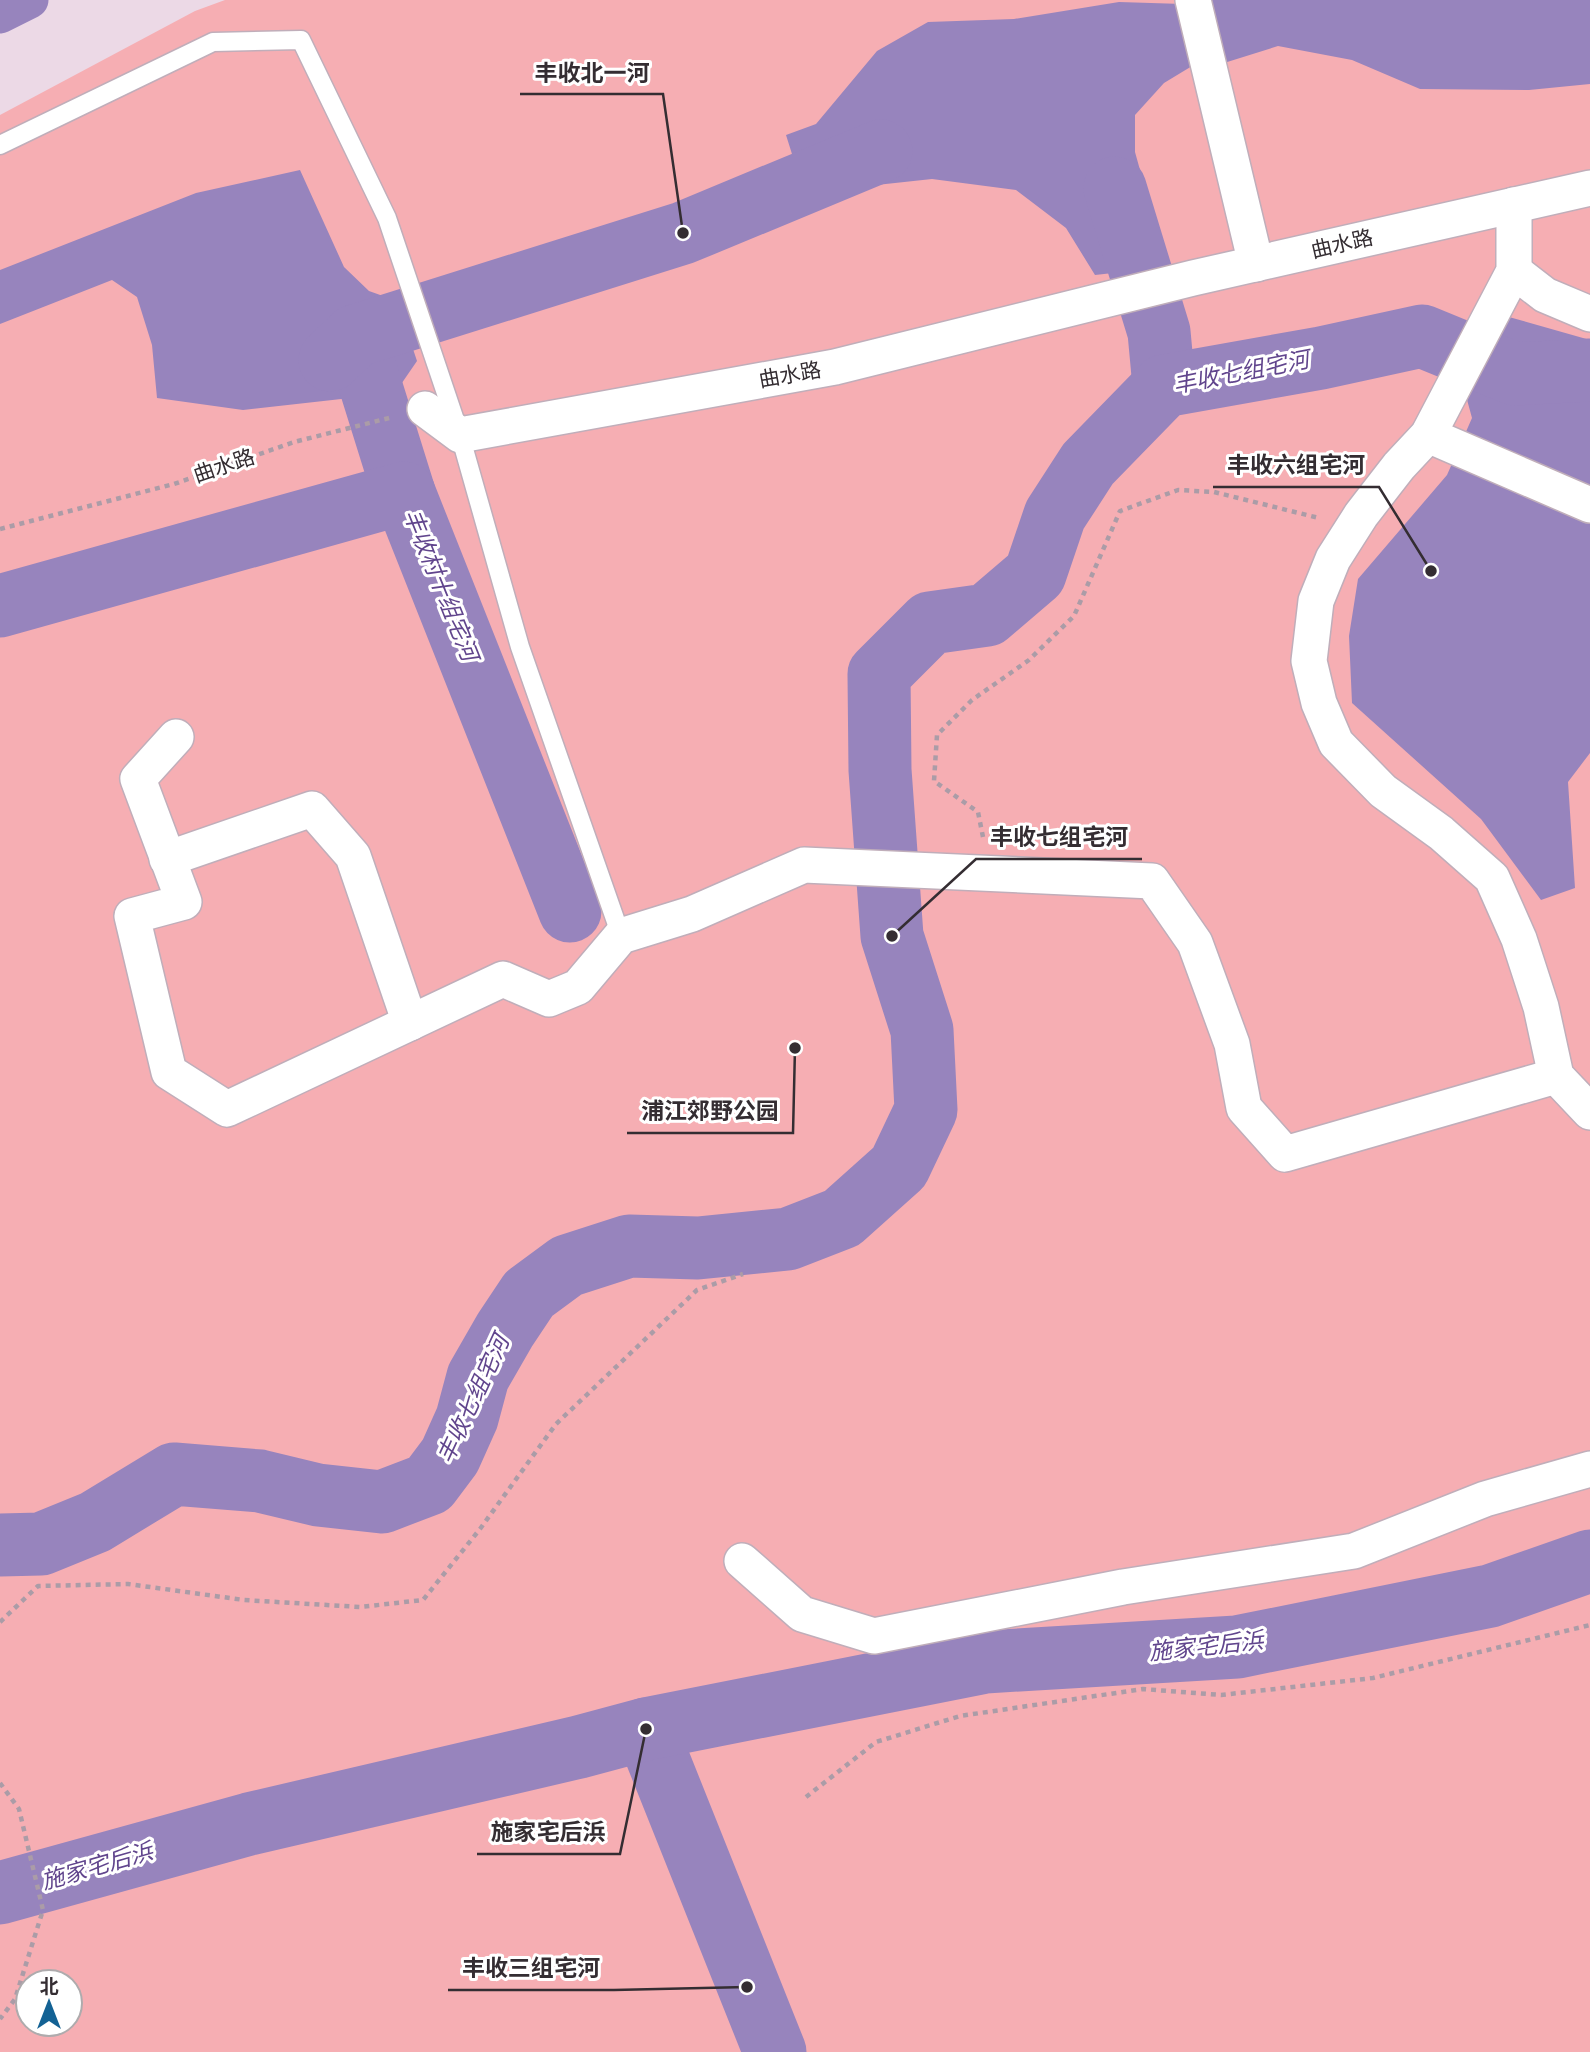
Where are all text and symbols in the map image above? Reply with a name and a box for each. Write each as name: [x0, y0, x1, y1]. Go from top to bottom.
callout: 丰收北一河: [520, 50, 663, 94]
text: 丰收北一河: [535, 58, 650, 87]
street label: 曲水路: [1308, 223, 1376, 264]
water label: 丰收七组宅河: [1170, 343, 1315, 399]
street label: 曲水路: [757, 356, 823, 393]
street label: 曲水路: [190, 443, 258, 489]
callout: 丰收六组宅河: [1213, 443, 1379, 487]
text: 丰收六组宅河: [1227, 450, 1365, 479]
water label: 丰收村十组宅河: [398, 505, 487, 669]
callout: 丰收七组宅河: [976, 815, 1142, 859]
text: 丰收七组宅河: [990, 822, 1128, 851]
callout: 浦江郊野公园: [627, 1089, 793, 1133]
text: 浦江郊野公园: [641, 1096, 779, 1125]
water label: 丰收七组宅河: [430, 1327, 517, 1467]
water label: 施家宅后浜: [1147, 1625, 1267, 1666]
callout: 施家宅后浜: [477, 1810, 620, 1854]
text: 施家宅后浜: [491, 1817, 606, 1846]
water label: 施家宅后浜: [38, 1835, 158, 1895]
callout: 丰收三组宅河: [448, 1946, 614, 1990]
text: 丰收三组宅河: [462, 1953, 600, 1982]
north arrow: [14, 1968, 84, 2038]
text: 北: [39, 1974, 59, 1998]

